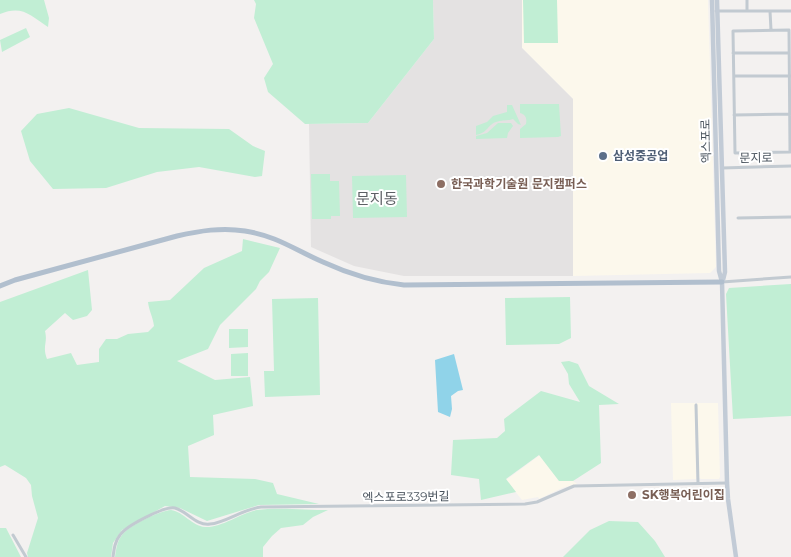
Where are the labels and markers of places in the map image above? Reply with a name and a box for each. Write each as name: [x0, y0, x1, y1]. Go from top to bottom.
place label: 삼성중공업: [613, 148, 668, 163]
marker: 삼성중공업: [597, 150, 609, 162]
place label: 한국과학기술원 문지캠퍼스: [451, 176, 587, 191]
marker: 한국과학기술원 문지캠퍼스: [435, 178, 447, 190]
place label: SK행복어린이집: [642, 487, 725, 502]
marker: SK행복어린이집: [626, 489, 638, 501]

